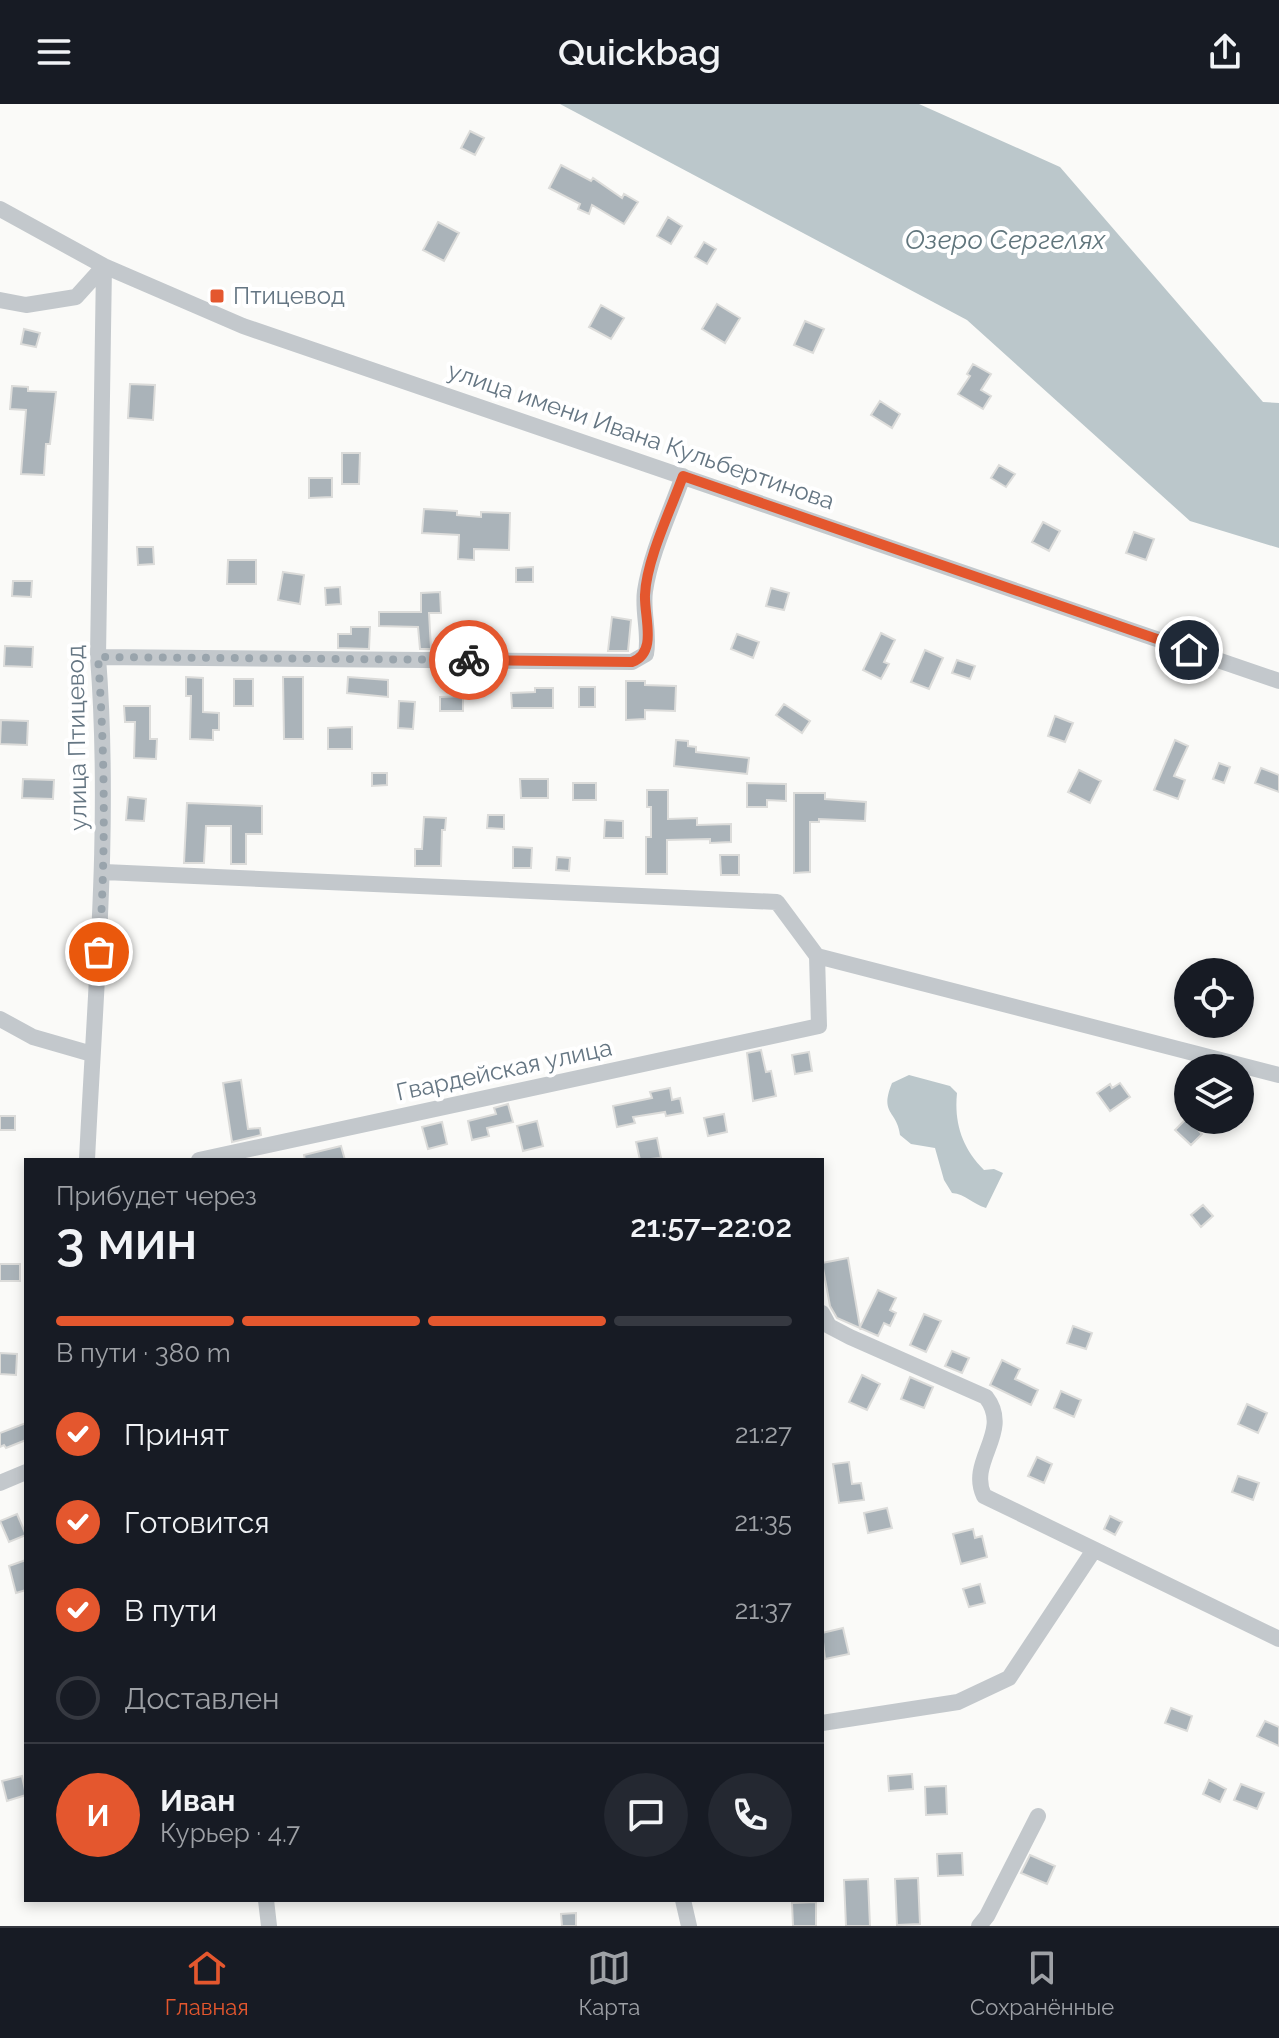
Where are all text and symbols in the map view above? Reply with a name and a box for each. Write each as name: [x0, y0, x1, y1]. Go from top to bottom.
icon: menu: [32, 30, 76, 74]
icon: share: [1203, 30, 1247, 74]
text: Quickbag: [558, 31, 721, 73]
water label: Озеро Сергелях: [905, 225, 1106, 255]
place label: Птицевод: [233, 281, 345, 310]
marker: Птицевод: [208, 287, 226, 305]
street label: улица имени Ивана Кульбертинова: [444, 356, 838, 515]
pin: [1155, 616, 1223, 684]
courier: [429, 620, 509, 700]
icon: home: [1167, 628, 1211, 672]
icon: bike: [447, 638, 491, 682]
street label: улица Птицевод: [60, 645, 93, 831]
pin: [65, 918, 133, 986]
icon: bag: [77, 930, 121, 974]
map controls: [1174, 958, 1254, 1134]
button: locate: [1174, 958, 1254, 1038]
street label: Гвардейская улица: [393, 1032, 614, 1107]
button: layers: [1174, 1054, 1254, 1134]
text: Прибудет через: [56, 1181, 257, 1211]
text: 21:57–22:02: [630, 1209, 792, 1244]
text: 3 мин: [56, 1210, 197, 1271]
text: В пути · 380 m: [56, 1338, 231, 1368]
icon: check: [56, 1412, 100, 1456]
text: Принят: [124, 1417, 229, 1452]
text: 21:27: [735, 1419, 792, 1449]
icon: check: [56, 1500, 100, 1544]
text: Готовится: [124, 1505, 270, 1540]
text: 21:35: [734, 1507, 792, 1537]
icon: check: [56, 1588, 100, 1632]
text: В пути: [124, 1593, 217, 1628]
text: 21:37: [735, 1595, 792, 1625]
text: Доставлен: [124, 1681, 280, 1716]
button: chat: [604, 1773, 688, 1857]
button: phone: [708, 1773, 792, 1857]
text: Иван: [160, 1783, 235, 1818]
text: И: [86, 1798, 110, 1833]
text: Курьер · 4.7: [160, 1818, 300, 1848]
tab: Главная: [165, 1946, 249, 2020]
tab: Карта: [578, 1946, 640, 2020]
tab: Сохранённые: [970, 1946, 1114, 2020]

